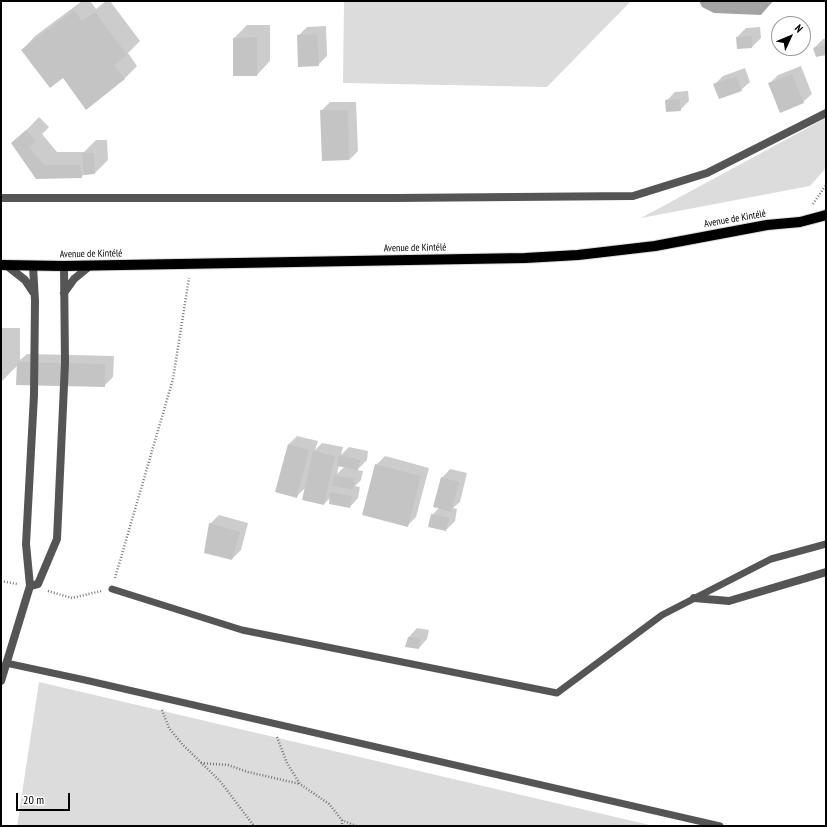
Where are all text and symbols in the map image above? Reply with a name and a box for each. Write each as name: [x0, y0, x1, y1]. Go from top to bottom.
north arrow: [771, 16, 811, 56]
text: N: [792, 21, 806, 35]
street label: Avenue de Kintélé: [703, 208, 767, 230]
street label: Avenue de Kintélé: [384, 241, 446, 255]
street label: Avenue de Kintélé: [60, 247, 122, 261]
scale bar: [18, 785, 72, 811]
text: 20 m: [23, 792, 44, 807]

